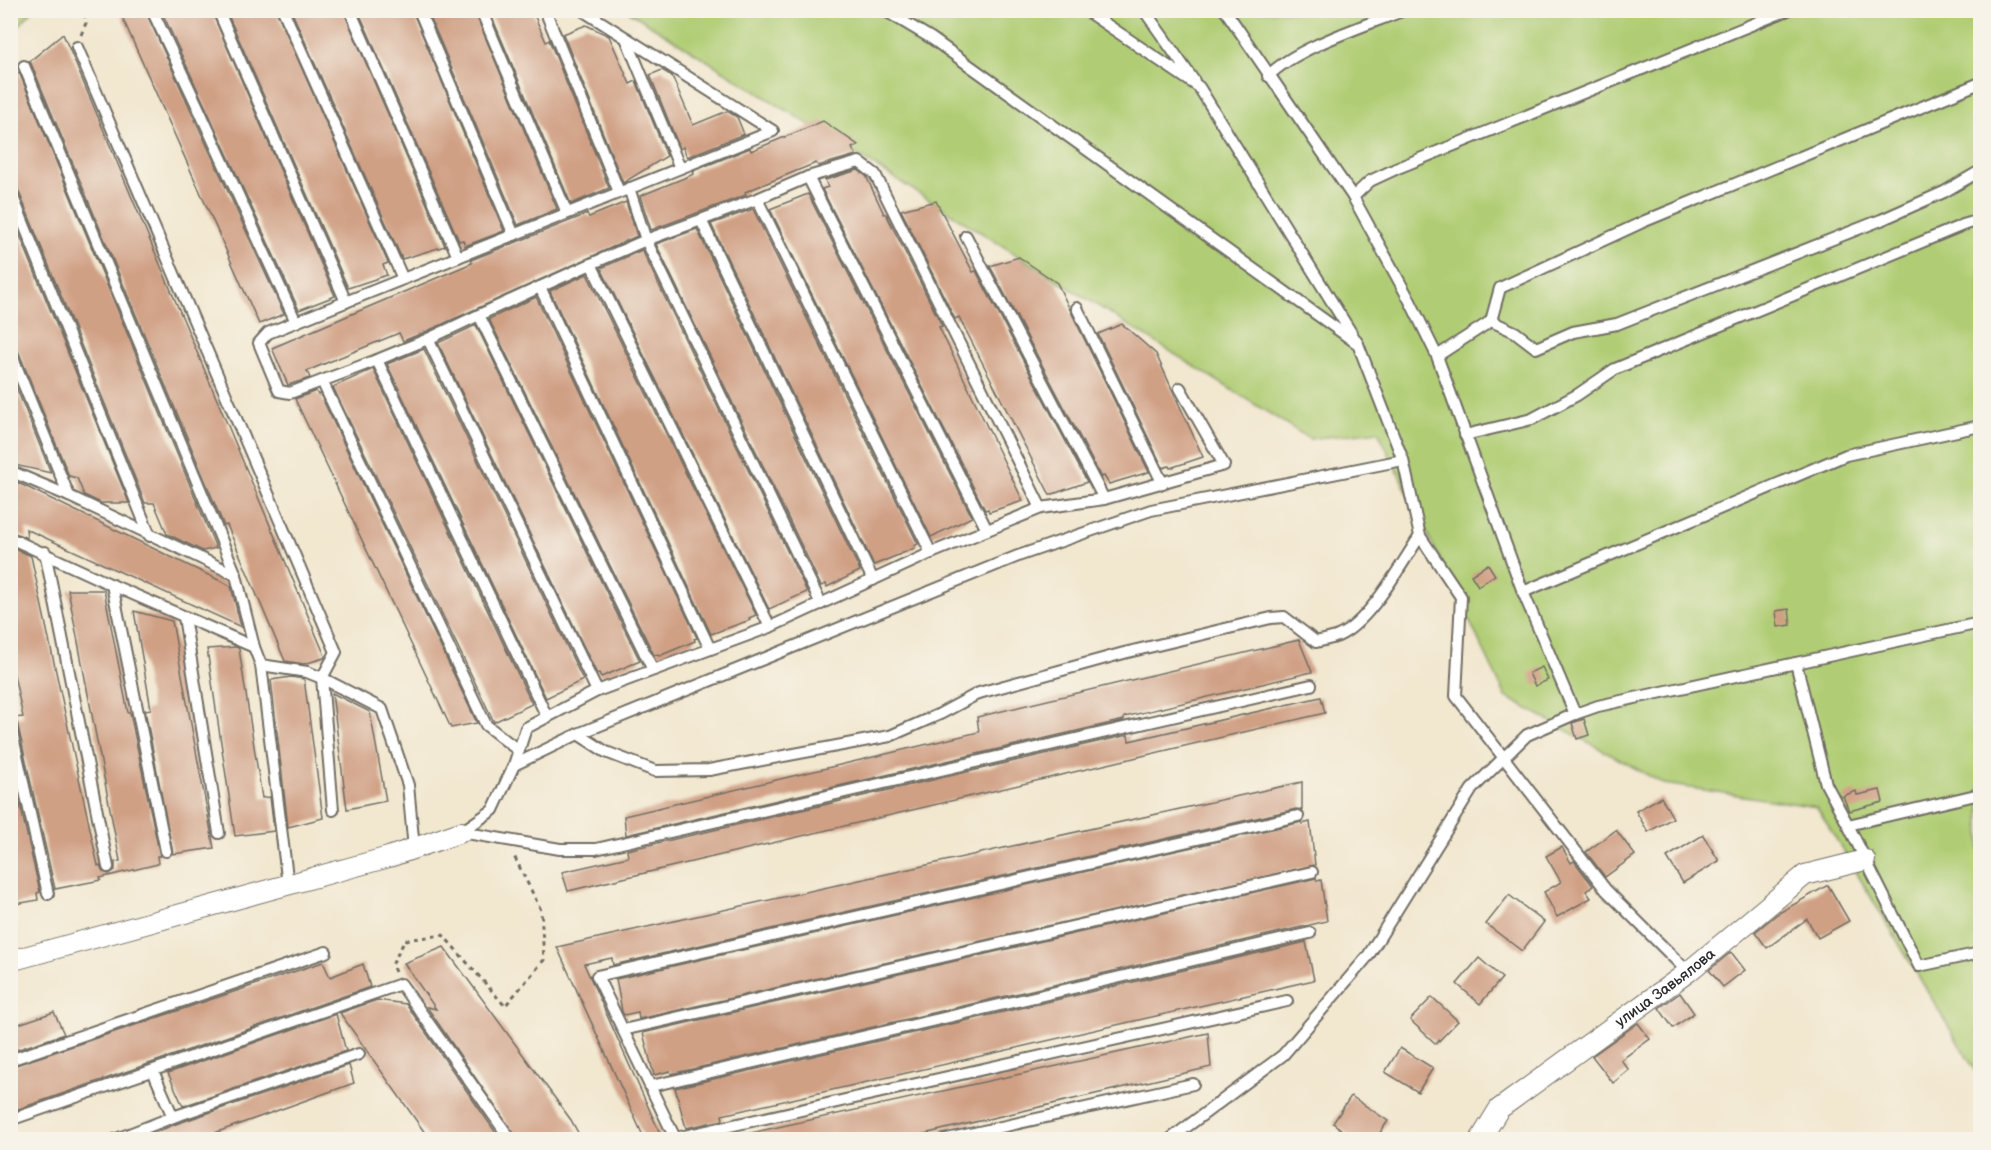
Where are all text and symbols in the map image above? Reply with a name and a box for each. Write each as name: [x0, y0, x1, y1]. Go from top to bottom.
street label: улица Завьялова: [1611, 944, 1719, 1031]

